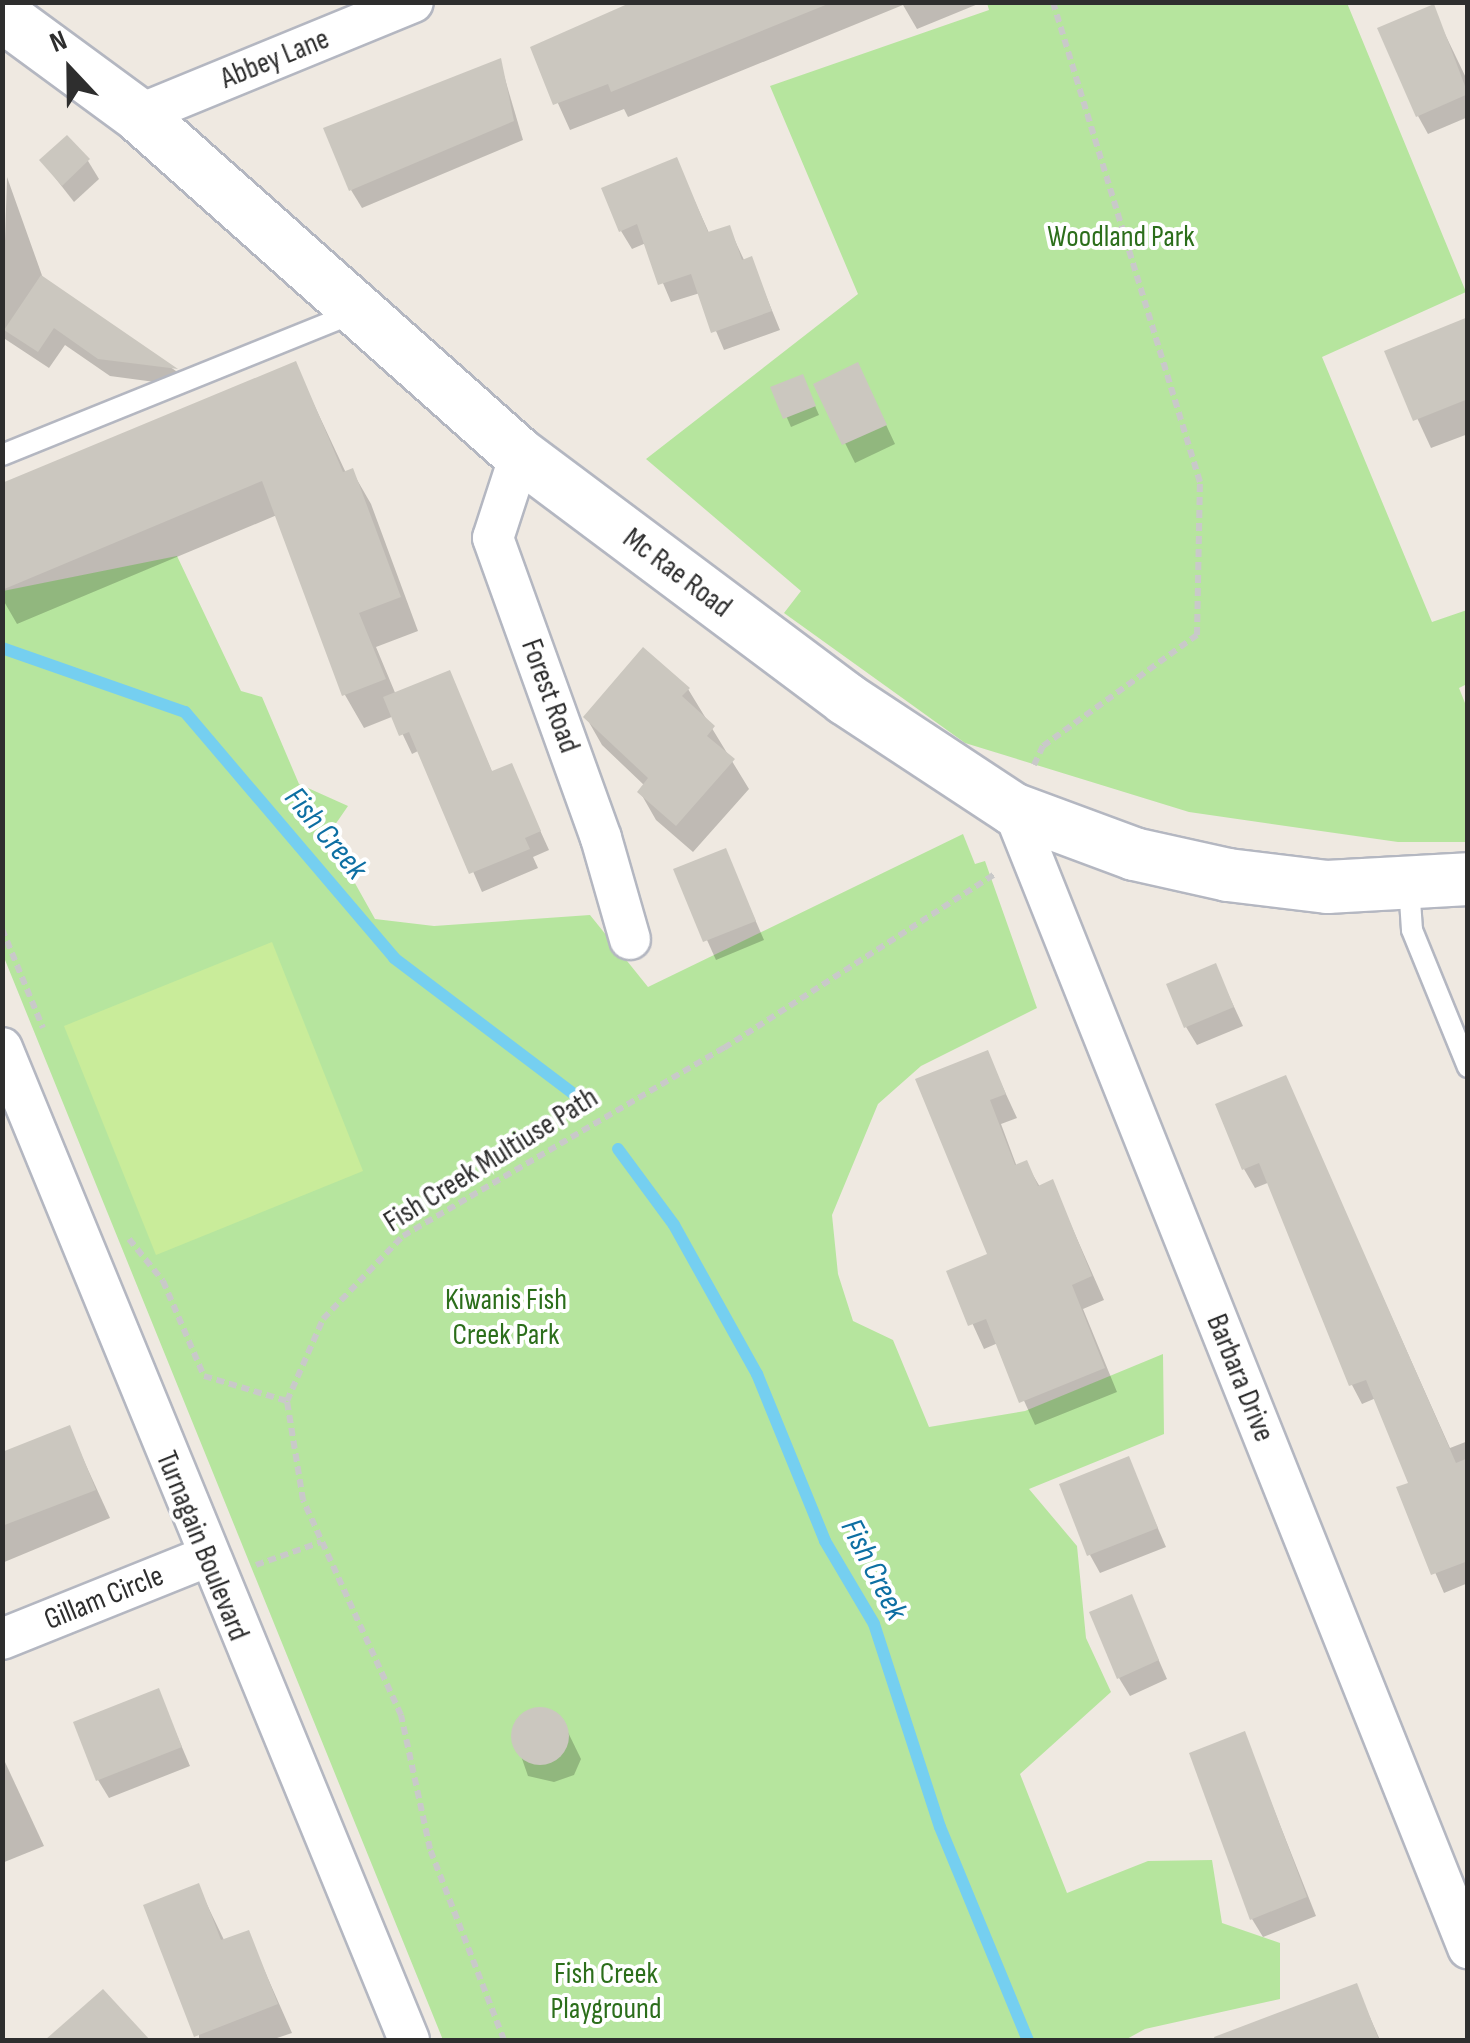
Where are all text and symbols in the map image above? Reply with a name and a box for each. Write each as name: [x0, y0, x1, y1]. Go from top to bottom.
north arrow: [20, 20, 120, 120]
street label: Abbey Lane: [215, 21, 335, 97]
text: N: [45, 24, 72, 60]
park label: Woodland Park: [1047, 219, 1195, 255]
street label: Mc Rae Road: [616, 521, 738, 625]
street label: Forest Road: [513, 634, 587, 758]
water label: Fish Creek: [275, 780, 375, 888]
street label: Fish Creek Multiuse Path: [377, 1080, 605, 1240]
park label: Kiwanis Fish Creek Park: [445, 1282, 567, 1352]
street label: Barbara Drive: [1198, 1309, 1282, 1447]
street label: Turnagain Boulevard: [148, 1446, 256, 1646]
water label: Fish Creek: [831, 1513, 915, 1627]
street label: Gillam Circle: [39, 1558, 169, 1638]
park label: Fish Creek Playground: [551, 1956, 661, 2026]

